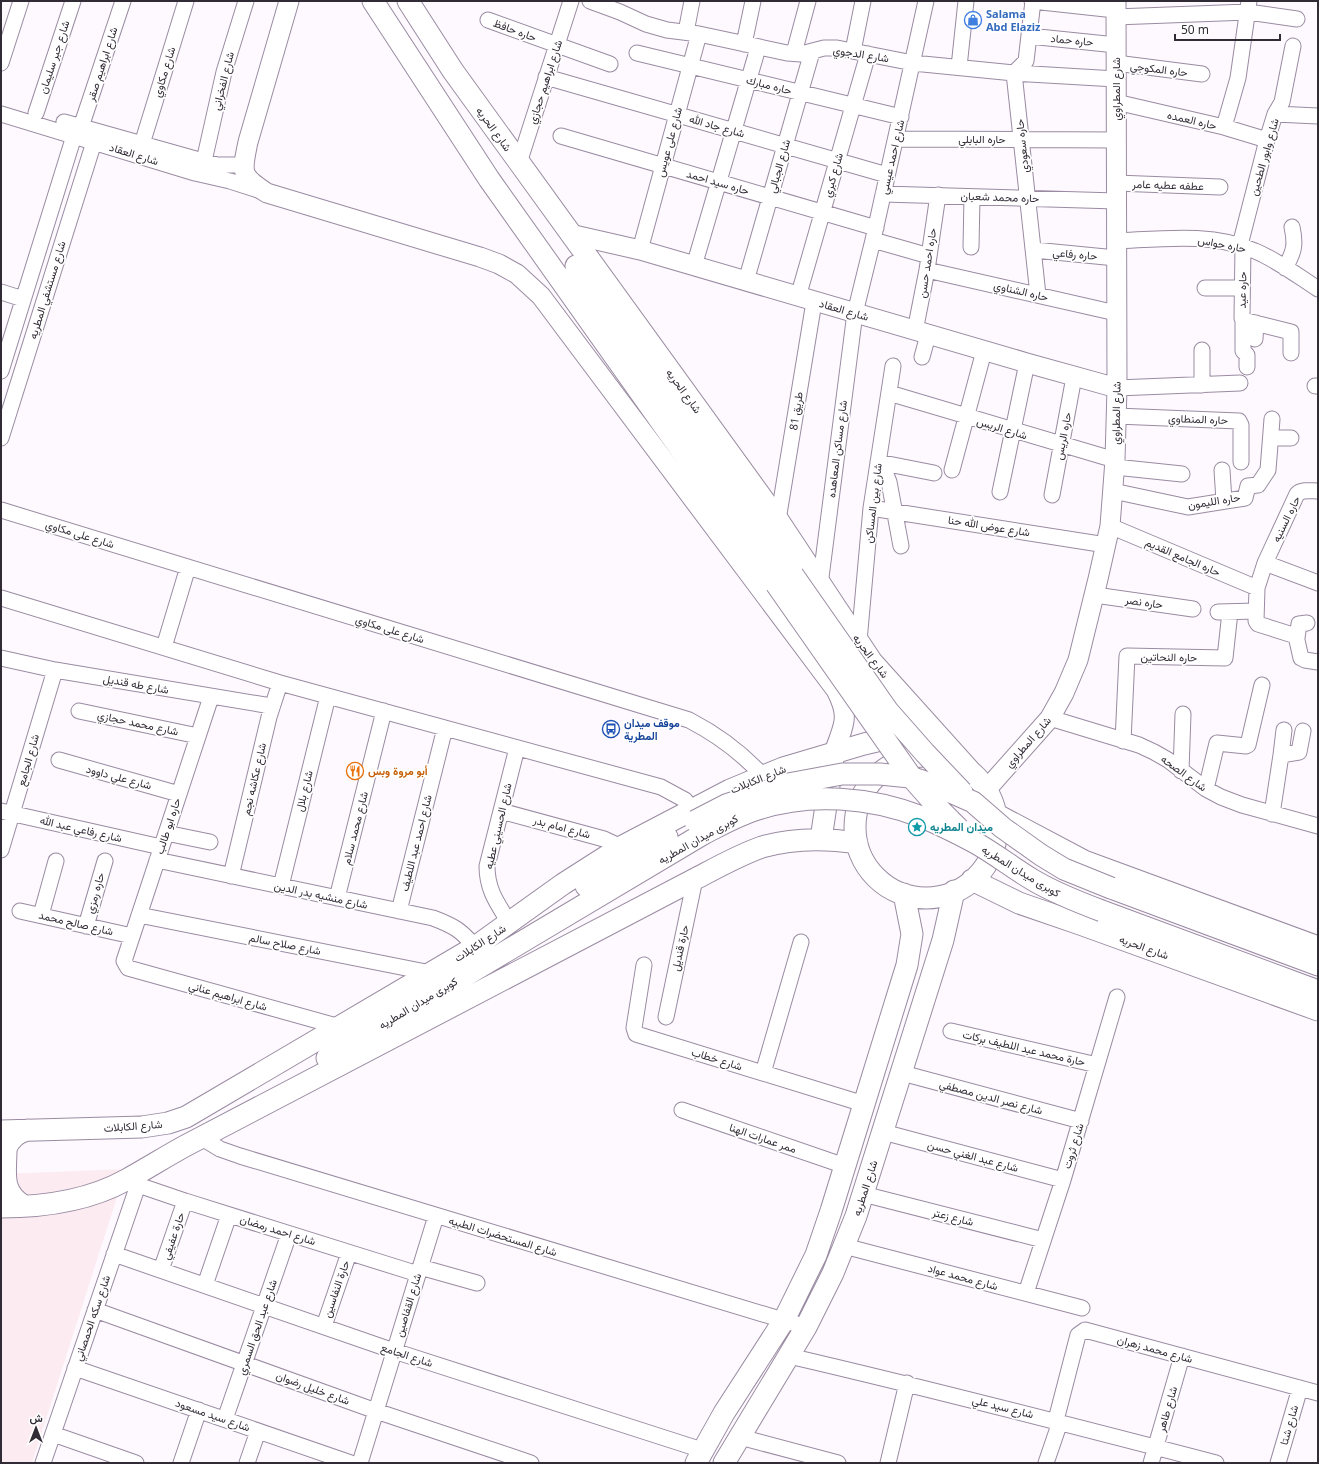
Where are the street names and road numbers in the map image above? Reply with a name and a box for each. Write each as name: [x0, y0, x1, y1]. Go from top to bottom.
street label: حاره حافظ: [492, 15, 539, 44]
street label: شارع جبر سليمان: [35, 18, 73, 96]
street label: شارع ابراهيم صقر: [82, 25, 122, 104]
street label: حاره حماد: [1050, 30, 1094, 49]
street label: شارع ابراهيم حجازي: [524, 38, 568, 127]
street label: شارع الدجوي: [831, 42, 891, 68]
street label: شارع مكاوي: [149, 44, 181, 100]
street label: شارع الفخراني: [208, 50, 240, 113]
street label: شارع المطراوي: [1108, 57, 1126, 121]
street label: حاره المكوجي: [1129, 58, 1189, 82]
street label: حاره مبارك: [745, 72, 793, 97]
street label: شارع الحريه: [472, 103, 516, 155]
street label: شارع على عويس: [652, 105, 686, 179]
street label: حاره العمده: [1166, 107, 1218, 132]
street label: شارع جاد الله: [687, 110, 747, 142]
street label: شارع وابور الطحين: [1245, 116, 1283, 198]
street label: شارع احمد عيسي: [876, 118, 910, 196]
street label: حاره سعودي: [1011, 118, 1035, 174]
street label: حاره البابلي: [958, 131, 1006, 149]
street label: شارع الجبالي: [764, 137, 796, 195]
street label: شارع العقاد: [107, 139, 161, 169]
street label: شارع كبري: [819, 151, 849, 200]
street label: حاره سيد احمد: [685, 165, 751, 198]
street label: عطفه عطيه عامر: [1131, 176, 1204, 193]
street label: حاره محمد شعبان: [960, 188, 1040, 205]
street label: حاره احمد حسن: [914, 227, 939, 299]
street label: حاره حواس: [1197, 231, 1248, 256]
street label: شارع مستشفي المطريه: [24, 239, 72, 342]
street label: حاره رفاعي: [1052, 244, 1098, 266]
street label: حاره عيد: [1234, 272, 1249, 308]
street label: حاره الشناوي: [992, 277, 1050, 307]
street label: شارع العقاد: [817, 295, 871, 325]
street label: شارع الحريه: [662, 365, 706, 417]
street label: شارع المطراوي: [1107, 381, 1127, 445]
street label: طريق 81: [785, 391, 806, 431]
street label: شارع مساكن المعاهده: [823, 399, 851, 499]
street label: حاره المنطاوي: [1168, 410, 1228, 430]
street label: حاره الريس: [1051, 411, 1074, 461]
street label: شارع الريس: [975, 413, 1030, 443]
street label: شارع بين المساكن: [860, 462, 886, 544]
street label: حاره الليمون: [1187, 489, 1241, 512]
street label: حاره السنيه: [1268, 493, 1303, 544]
street label: شارع عوض الله حنا: [947, 512, 1031, 540]
street label: شارع على مكاوي: [43, 516, 117, 554]
street label: حاره الجامع القديم: [1143, 534, 1223, 580]
street label: حاره نصر: [1123, 591, 1164, 612]
street label: شارع على مكاوي: [353, 611, 427, 649]
street label: شارع الحريه: [849, 631, 893, 682]
street label: حاره النحاتين: [1141, 649, 1197, 664]
street label: شارع طه قنديل: [102, 670, 170, 698]
street label: شارع محمد حجازي: [96, 707, 180, 741]
street label: شارع المطراوي: [1001, 713, 1056, 772]
street label: شارع الجامع: [13, 732, 43, 788]
street label: شارع عكاشه نجم: [238, 741, 270, 817]
street label: شارع الصحه: [1158, 751, 1211, 795]
street label: شارع الكابلات: [728, 760, 789, 797]
street label: شارع علي داوود: [84, 761, 154, 795]
street label: شارع بلال: [291, 768, 317, 813]
street label: شارع الحسيني عطيه: [480, 781, 518, 871]
street label: شارع محمد سلام: [338, 789, 372, 866]
street label: شارع احمد عبد اللطيف: [396, 793, 436, 893]
street label: حاره ابو طالب: [151, 796, 184, 856]
street label: كوبرى ميدان المطريه: [655, 810, 741, 867]
street label: شارع امام بدر: [531, 811, 593, 842]
street label: شارع رفاعي عبد الله: [38, 812, 124, 848]
street label: كوبرى ميدان المطريه: [979, 841, 1063, 900]
street label: حاره رمزي: [82, 871, 110, 916]
street label: شارع منشيه بدر الدين: [273, 877, 370, 913]
street label: شارع صالح محمد: [37, 907, 115, 939]
street label: شارع الكابلات: [451, 920, 509, 966]
street label: حارة قنديل: [667, 923, 692, 972]
street label: شارع صلاح سالم: [248, 929, 323, 959]
street label: شارع الحريه: [1117, 931, 1171, 963]
street label: كوبرى ميدان المطريه: [376, 973, 460, 1032]
street label: شارع ابراهيم عناني: [186, 977, 269, 1017]
street label: حارة محمد عبد اللطيف بركات: [961, 1026, 1087, 1069]
street label: شارع خطاب: [690, 1044, 745, 1074]
street label: شارع نصر الدين مصطفي: [937, 1076, 1045, 1120]
street label: شارع الكابلات: [103, 1116, 163, 1136]
street label: ممر عمارات الهنا: [728, 1119, 799, 1156]
street label: شارع ثروت: [1058, 1121, 1088, 1171]
street label: شارع عبد الغني حسن: [925, 1136, 1021, 1178]
street label: شارع المطريه: [848, 1158, 882, 1218]
street label: شارع زعتر: [930, 1204, 976, 1230]
street label: حارة عفيفي: [157, 1210, 190, 1262]
street label: شارع احمد رمضان: [238, 1211, 318, 1249]
street label: شارع المستحضرات الطبيه: [447, 1212, 559, 1260]
street label: حارة النفاسين: [319, 1258, 352, 1320]
street label: شارع محمد عواد: [926, 1260, 1000, 1294]
street label: شارع القفاصين: [391, 1271, 425, 1339]
street label: شارع سكه الحمصاني: [70, 1273, 116, 1364]
street label: شارع عبد الحق السمري: [233, 1277, 283, 1378]
street label: شارع محمد زهران: [1116, 1331, 1195, 1367]
street label: شارع الجامع: [379, 1339, 435, 1371]
street label: شارع خليل رضوان: [274, 1367, 352, 1409]
street label: شارع طاهر: [1153, 1384, 1181, 1435]
street label: شارع سيد علي: [970, 1392, 1036, 1424]
street label: شارع سيد مسعود: [174, 1395, 253, 1435]
street label: شارع شتا: [1276, 1403, 1302, 1447]

